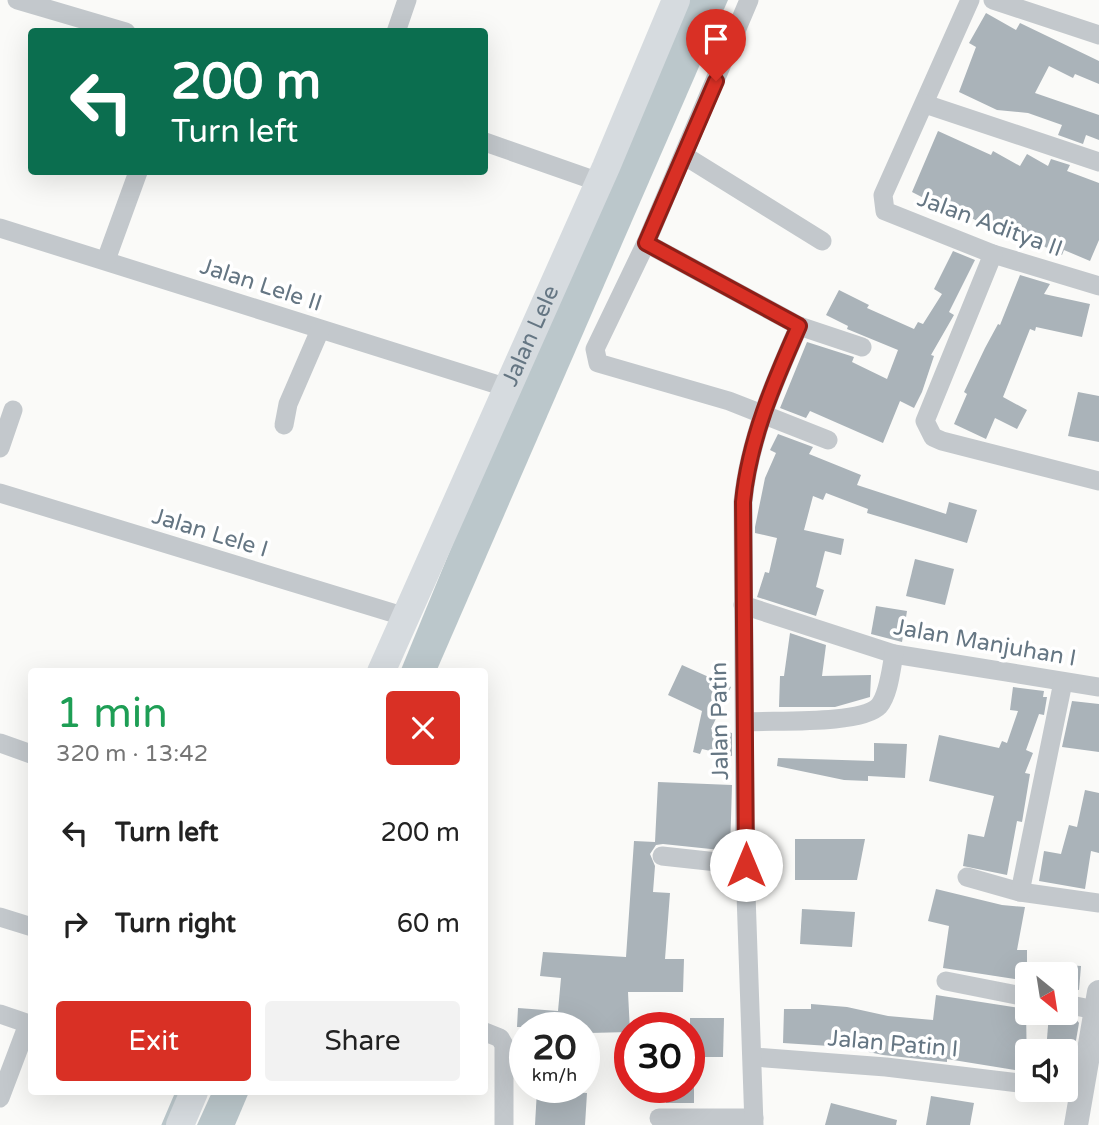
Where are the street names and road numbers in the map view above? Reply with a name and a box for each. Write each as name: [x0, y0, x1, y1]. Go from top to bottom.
street label: Jalan Aditya II: [914, 185, 1066, 263]
street label: Jalan Lele II: [197, 252, 325, 318]
street label: Jalan Lele: [496, 281, 565, 391]
street label: Jalan Lele I: [149, 502, 271, 564]
street label: Jalan Manjuhan I: [892, 613, 1078, 673]
street label: Jalan Patin: [705, 662, 735, 780]
street label: Jalan Patin I: [827, 1024, 959, 1064]

